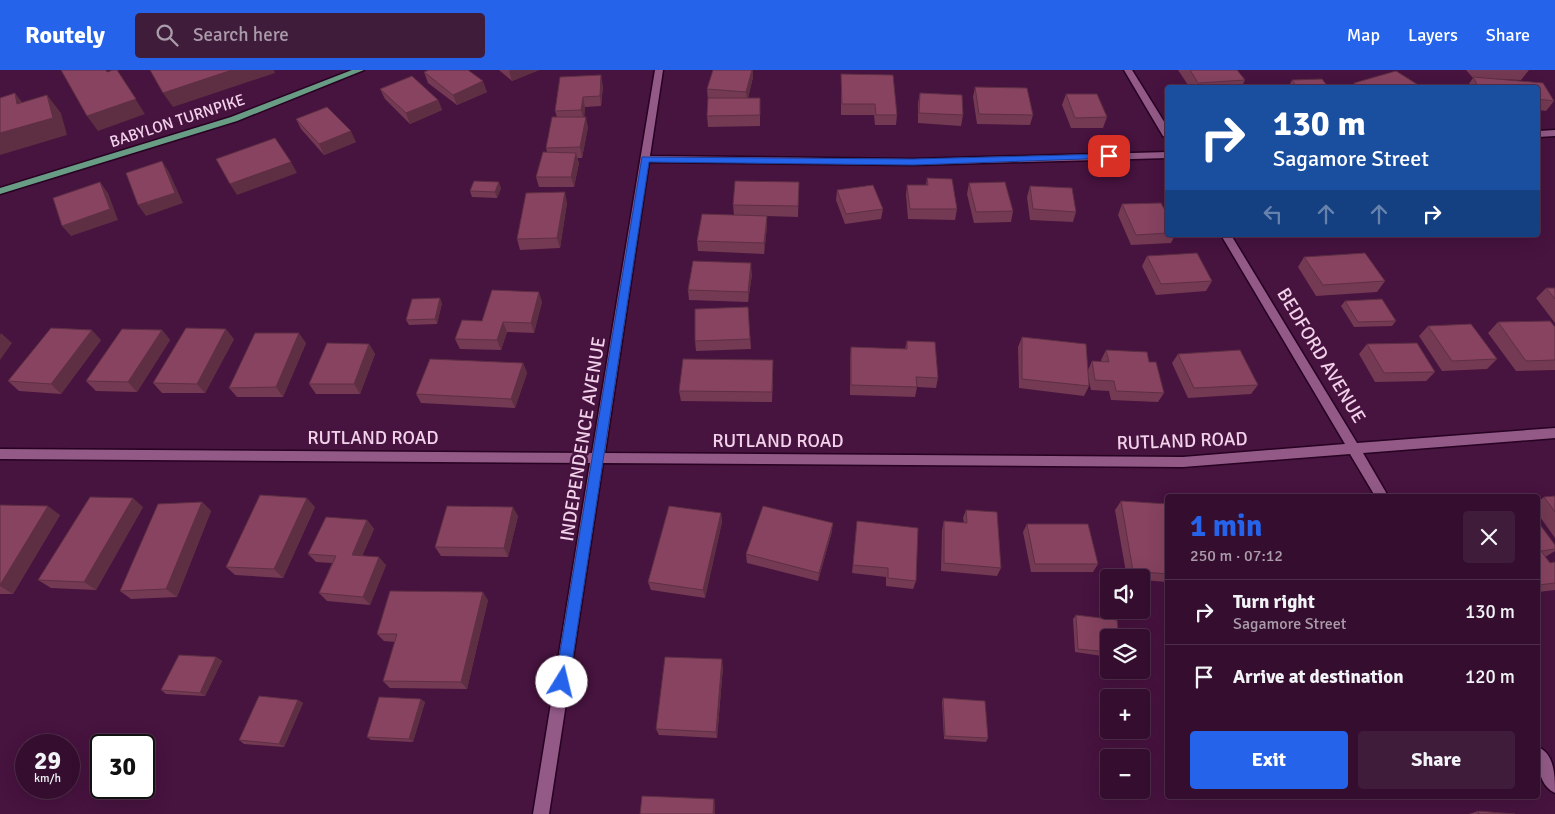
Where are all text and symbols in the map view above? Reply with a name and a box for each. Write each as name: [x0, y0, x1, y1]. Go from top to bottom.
search box: [135, 13, 485, 58]
text: Routely: [25, 20, 105, 50]
icon: search: [153, 21, 181, 49]
text: Search here: [193, 23, 289, 47]
text: Map: [1347, 24, 1380, 46]
text: Layers: [1408, 24, 1458, 46]
text: Share: [1486, 24, 1530, 46]
street label: BABYLON TURNPIKE: [107, 90, 247, 152]
text: 130 m: [1273, 102, 1366, 145]
icon: right: [1190, 105, 1255, 170]
pin: [1088, 135, 1130, 177]
icon: arrive: [1095, 142, 1123, 170]
text: Sagamore Street: [1273, 145, 1429, 172]
icon: left: [1259, 200, 1287, 228]
icon: ahead: [1312, 200, 1340, 228]
icon: ahead: [1365, 200, 1393, 228]
icon: right: [1418, 200, 1446, 228]
street label: BEDFORD AVENUE: [1271, 284, 1371, 427]
street label: INDEPENDENCE AVENUE: [555, 335, 611, 543]
street label: RUTLAND ROAD: [307, 426, 439, 450]
street label: RUTLAND ROAD: [1116, 427, 1248, 455]
street label: RUTLAND ROAD: [712, 429, 844, 453]
text: 1 min: [1190, 508, 1262, 545]
button: close: [1463, 511, 1515, 563]
text: 250 m · 07:12: [1190, 546, 1283, 566]
map controls: [1100, 569, 1150, 799]
button: sound: [1100, 569, 1150, 619]
text: Turn right: [1233, 590, 1315, 614]
icon: right: [1190, 598, 1218, 626]
text: 130 m: [1465, 600, 1515, 624]
text: Sagamore Street: [1233, 614, 1346, 634]
button: layers: [1100, 629, 1150, 679]
position arrow: [535, 655, 587, 707]
icon: arrive: [1190, 663, 1218, 691]
text: Arrive at destination: [1233, 665, 1404, 689]
text: 120 m: [1465, 665, 1515, 689]
button: +: [1100, 689, 1150, 739]
button: Exit: [1190, 731, 1348, 789]
button: Share: [1358, 731, 1515, 789]
speed limit sign: 30: [90, 734, 155, 799]
text: 29: [34, 745, 61, 776]
button: −: [1100, 749, 1150, 799]
text: km/h: [34, 771, 61, 786]

